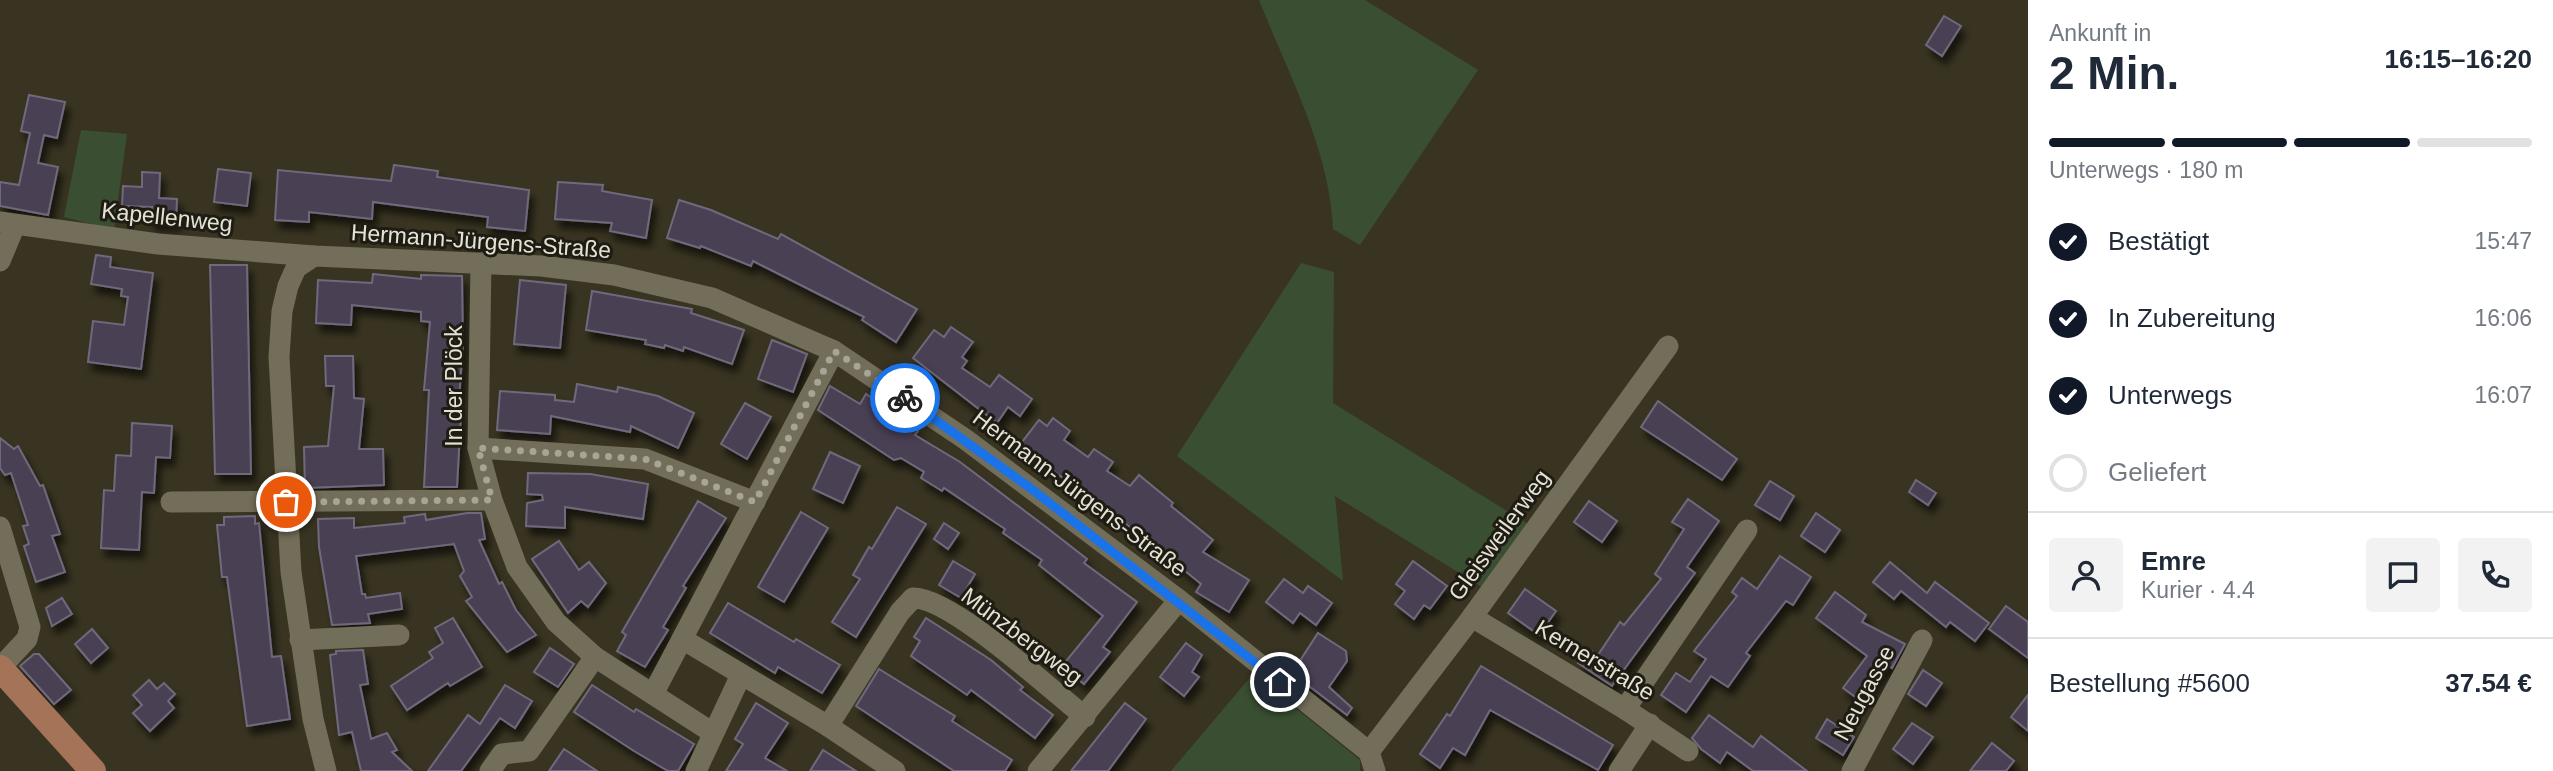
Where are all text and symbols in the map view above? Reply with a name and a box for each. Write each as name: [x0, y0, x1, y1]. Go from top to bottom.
text: Ankunft in: [2049, 20, 2151, 46]
text: 16:15–16:20: [2385, 44, 2532, 74]
text: 2 Min.: [2049, 47, 2179, 99]
text: Unterwegs · 180 m: [2049, 157, 2243, 183]
street label: Kapellenweg: [100, 197, 234, 237]
street label: Hermann-Jürgens-Straße: [350, 219, 612, 263]
icon: check: [2049, 223, 2087, 261]
text: Bestätigt: [2108, 226, 2209, 256]
text: 15:47: [2474, 228, 2532, 254]
icon: check: [2049, 300, 2087, 338]
text: In Zubereitung: [2108, 303, 2276, 333]
text: 16:06: [2474, 305, 2532, 331]
street label: In der Plöck: [441, 325, 467, 447]
courier: [870, 363, 940, 433]
icon: check: [2049, 377, 2087, 415]
icon: bike: [886, 379, 924, 417]
text: Unterwegs: [2108, 380, 2232, 410]
text: 16:07: [2474, 382, 2532, 408]
street label: Hermann-Jürgens-Straße: [968, 404, 1192, 582]
text: Geliefert: [2108, 457, 2206, 487]
street label: Gleisweilerweg: [1443, 465, 1555, 605]
pin: [256, 472, 316, 532]
icon: bag: [267, 483, 305, 521]
button: person: [2049, 538, 2123, 612]
button: chat: [2366, 538, 2440, 612]
button: phone: [2458, 538, 2532, 612]
text: Emre: [2141, 546, 2206, 576]
text: Kurier · 4.4: [2141, 577, 2255, 603]
street label: Münzbergweg: [956, 582, 1088, 690]
street label: Kernerstraße: [1531, 614, 1659, 706]
street label: Neugasse: [1828, 641, 1900, 745]
pin: [1250, 652, 1310, 712]
icon: home: [1261, 663, 1299, 701]
text: Bestellung #5600: [2049, 668, 2250, 698]
text: 37.54 €: [2445, 668, 2532, 698]

